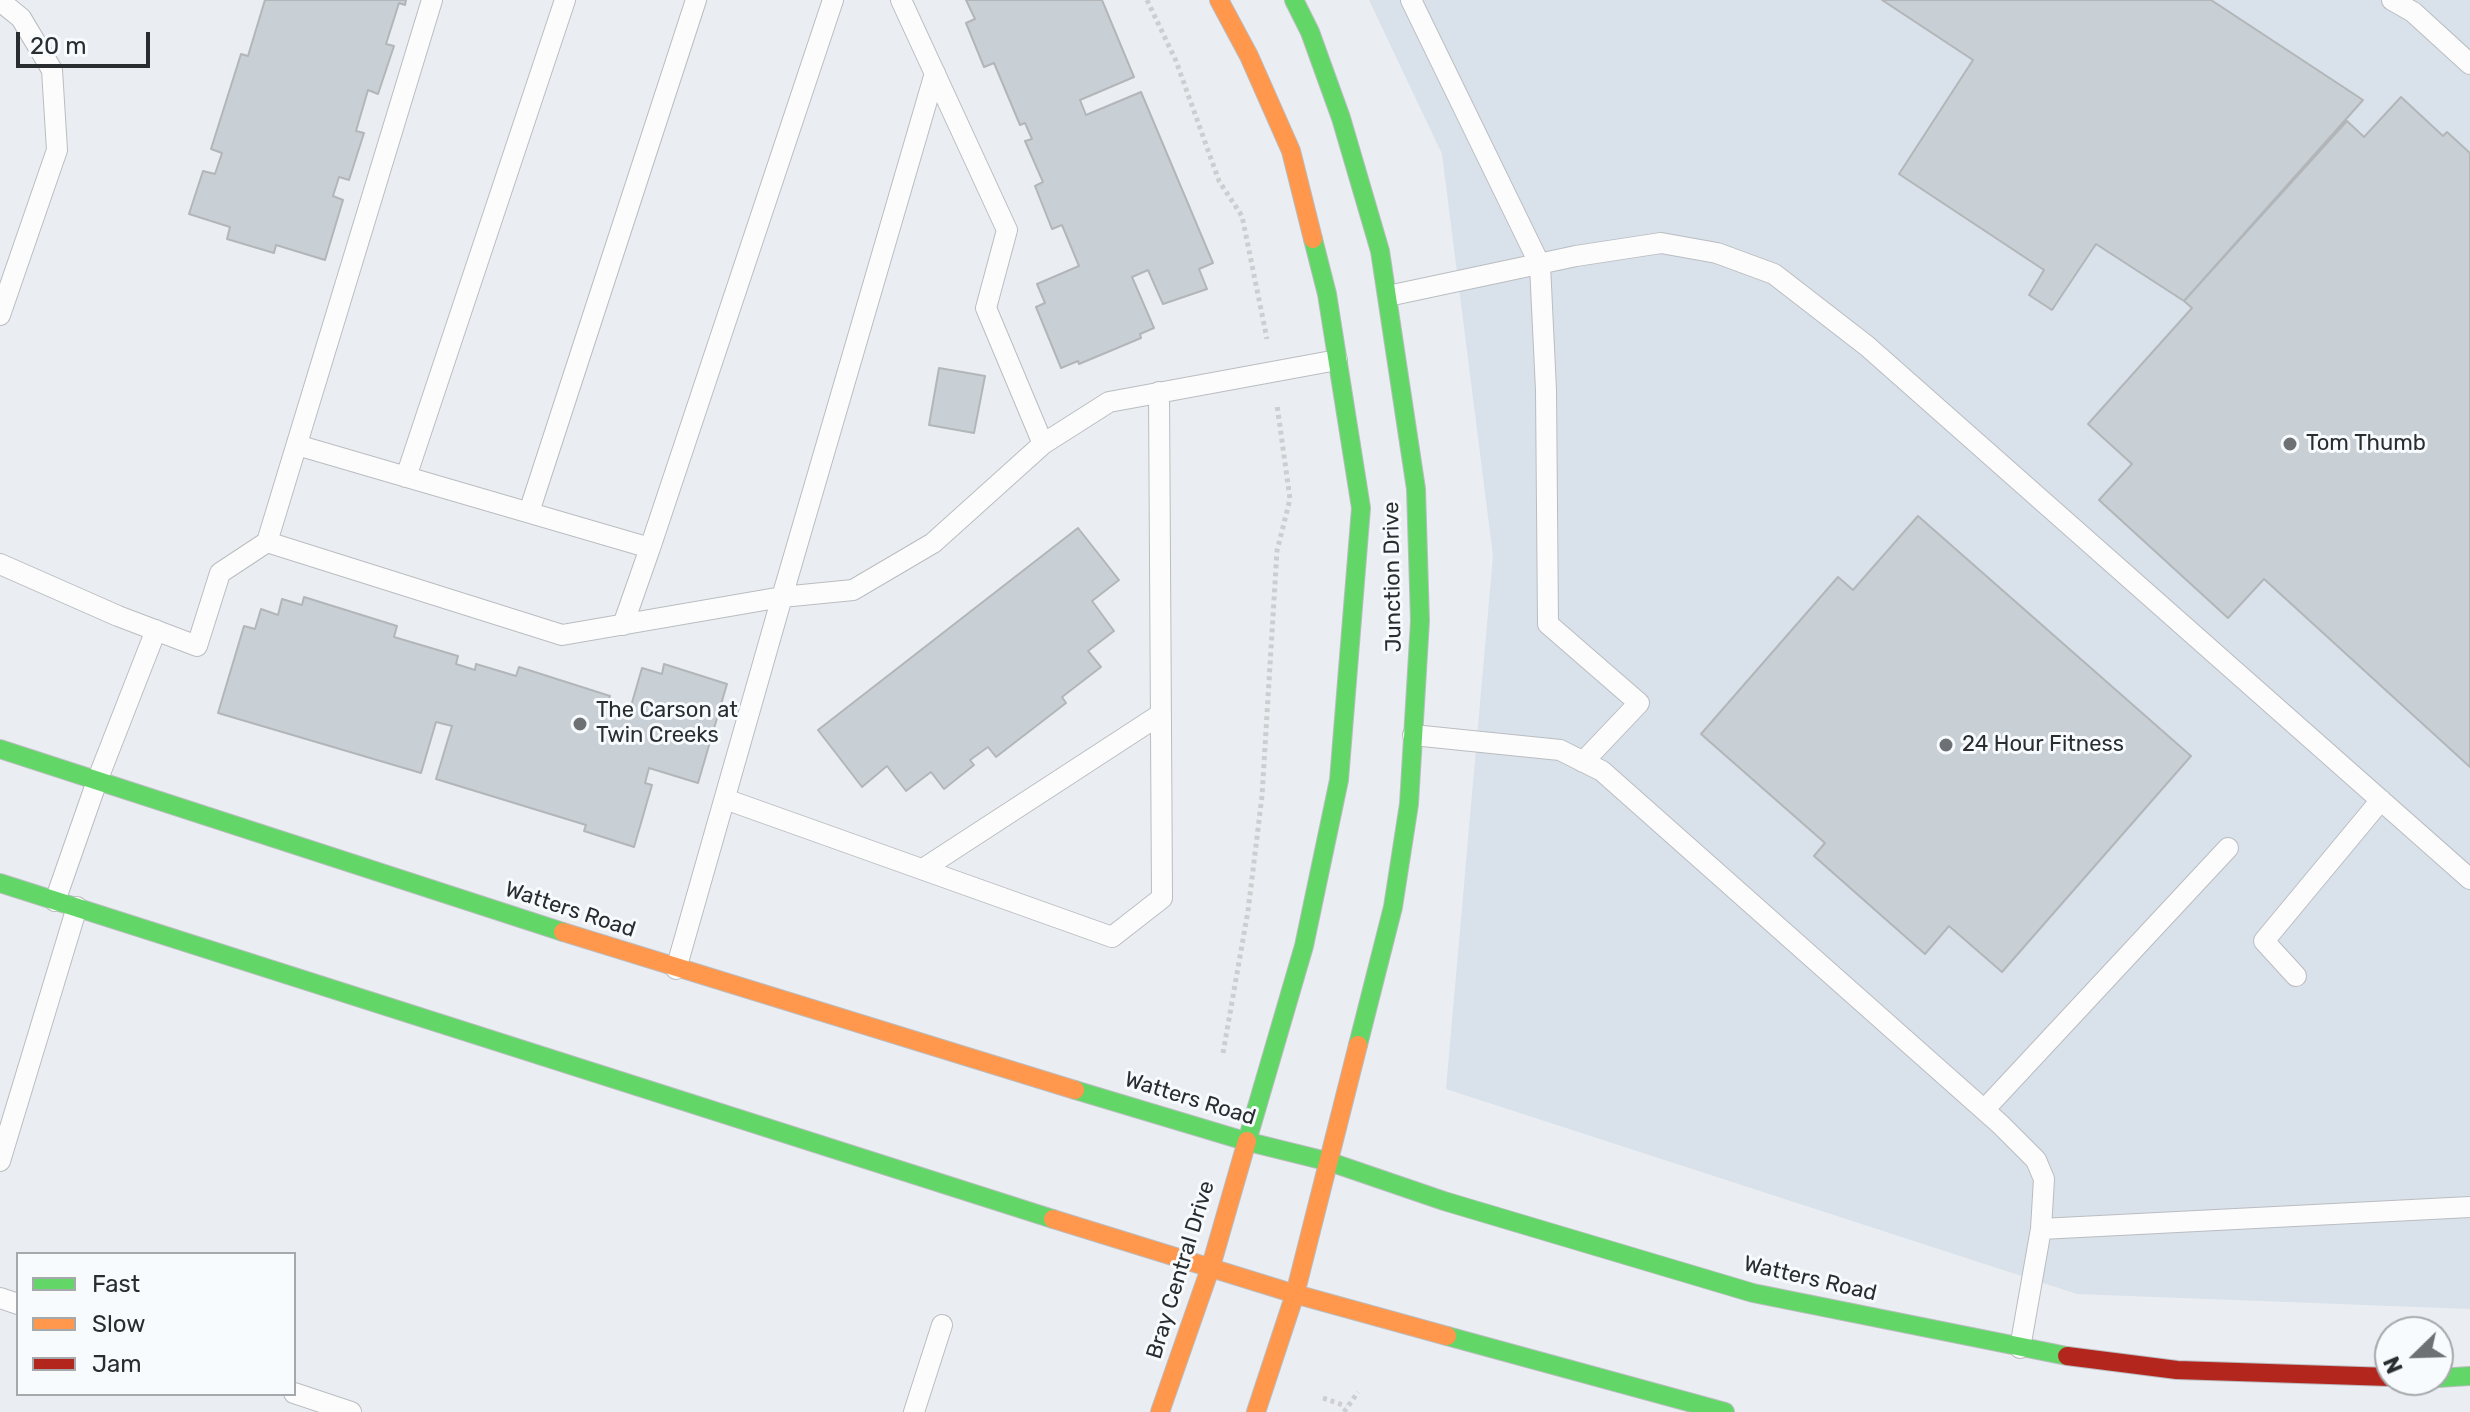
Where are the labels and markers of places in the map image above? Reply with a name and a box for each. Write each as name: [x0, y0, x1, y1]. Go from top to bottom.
place label: Tom Thumb: [2306, 431, 2426, 457]
marker: Tom Thumb: [2281, 435, 2299, 453]
place label: The Carson at Twin Creeks: [596, 698, 738, 750]
marker: The Carson at Twin Creeks: [571, 715, 589, 733]
place label: 24 Hour Fitness: [1962, 732, 2124, 758]
marker: 24 Hour Fitness: [1937, 736, 1955, 754]

